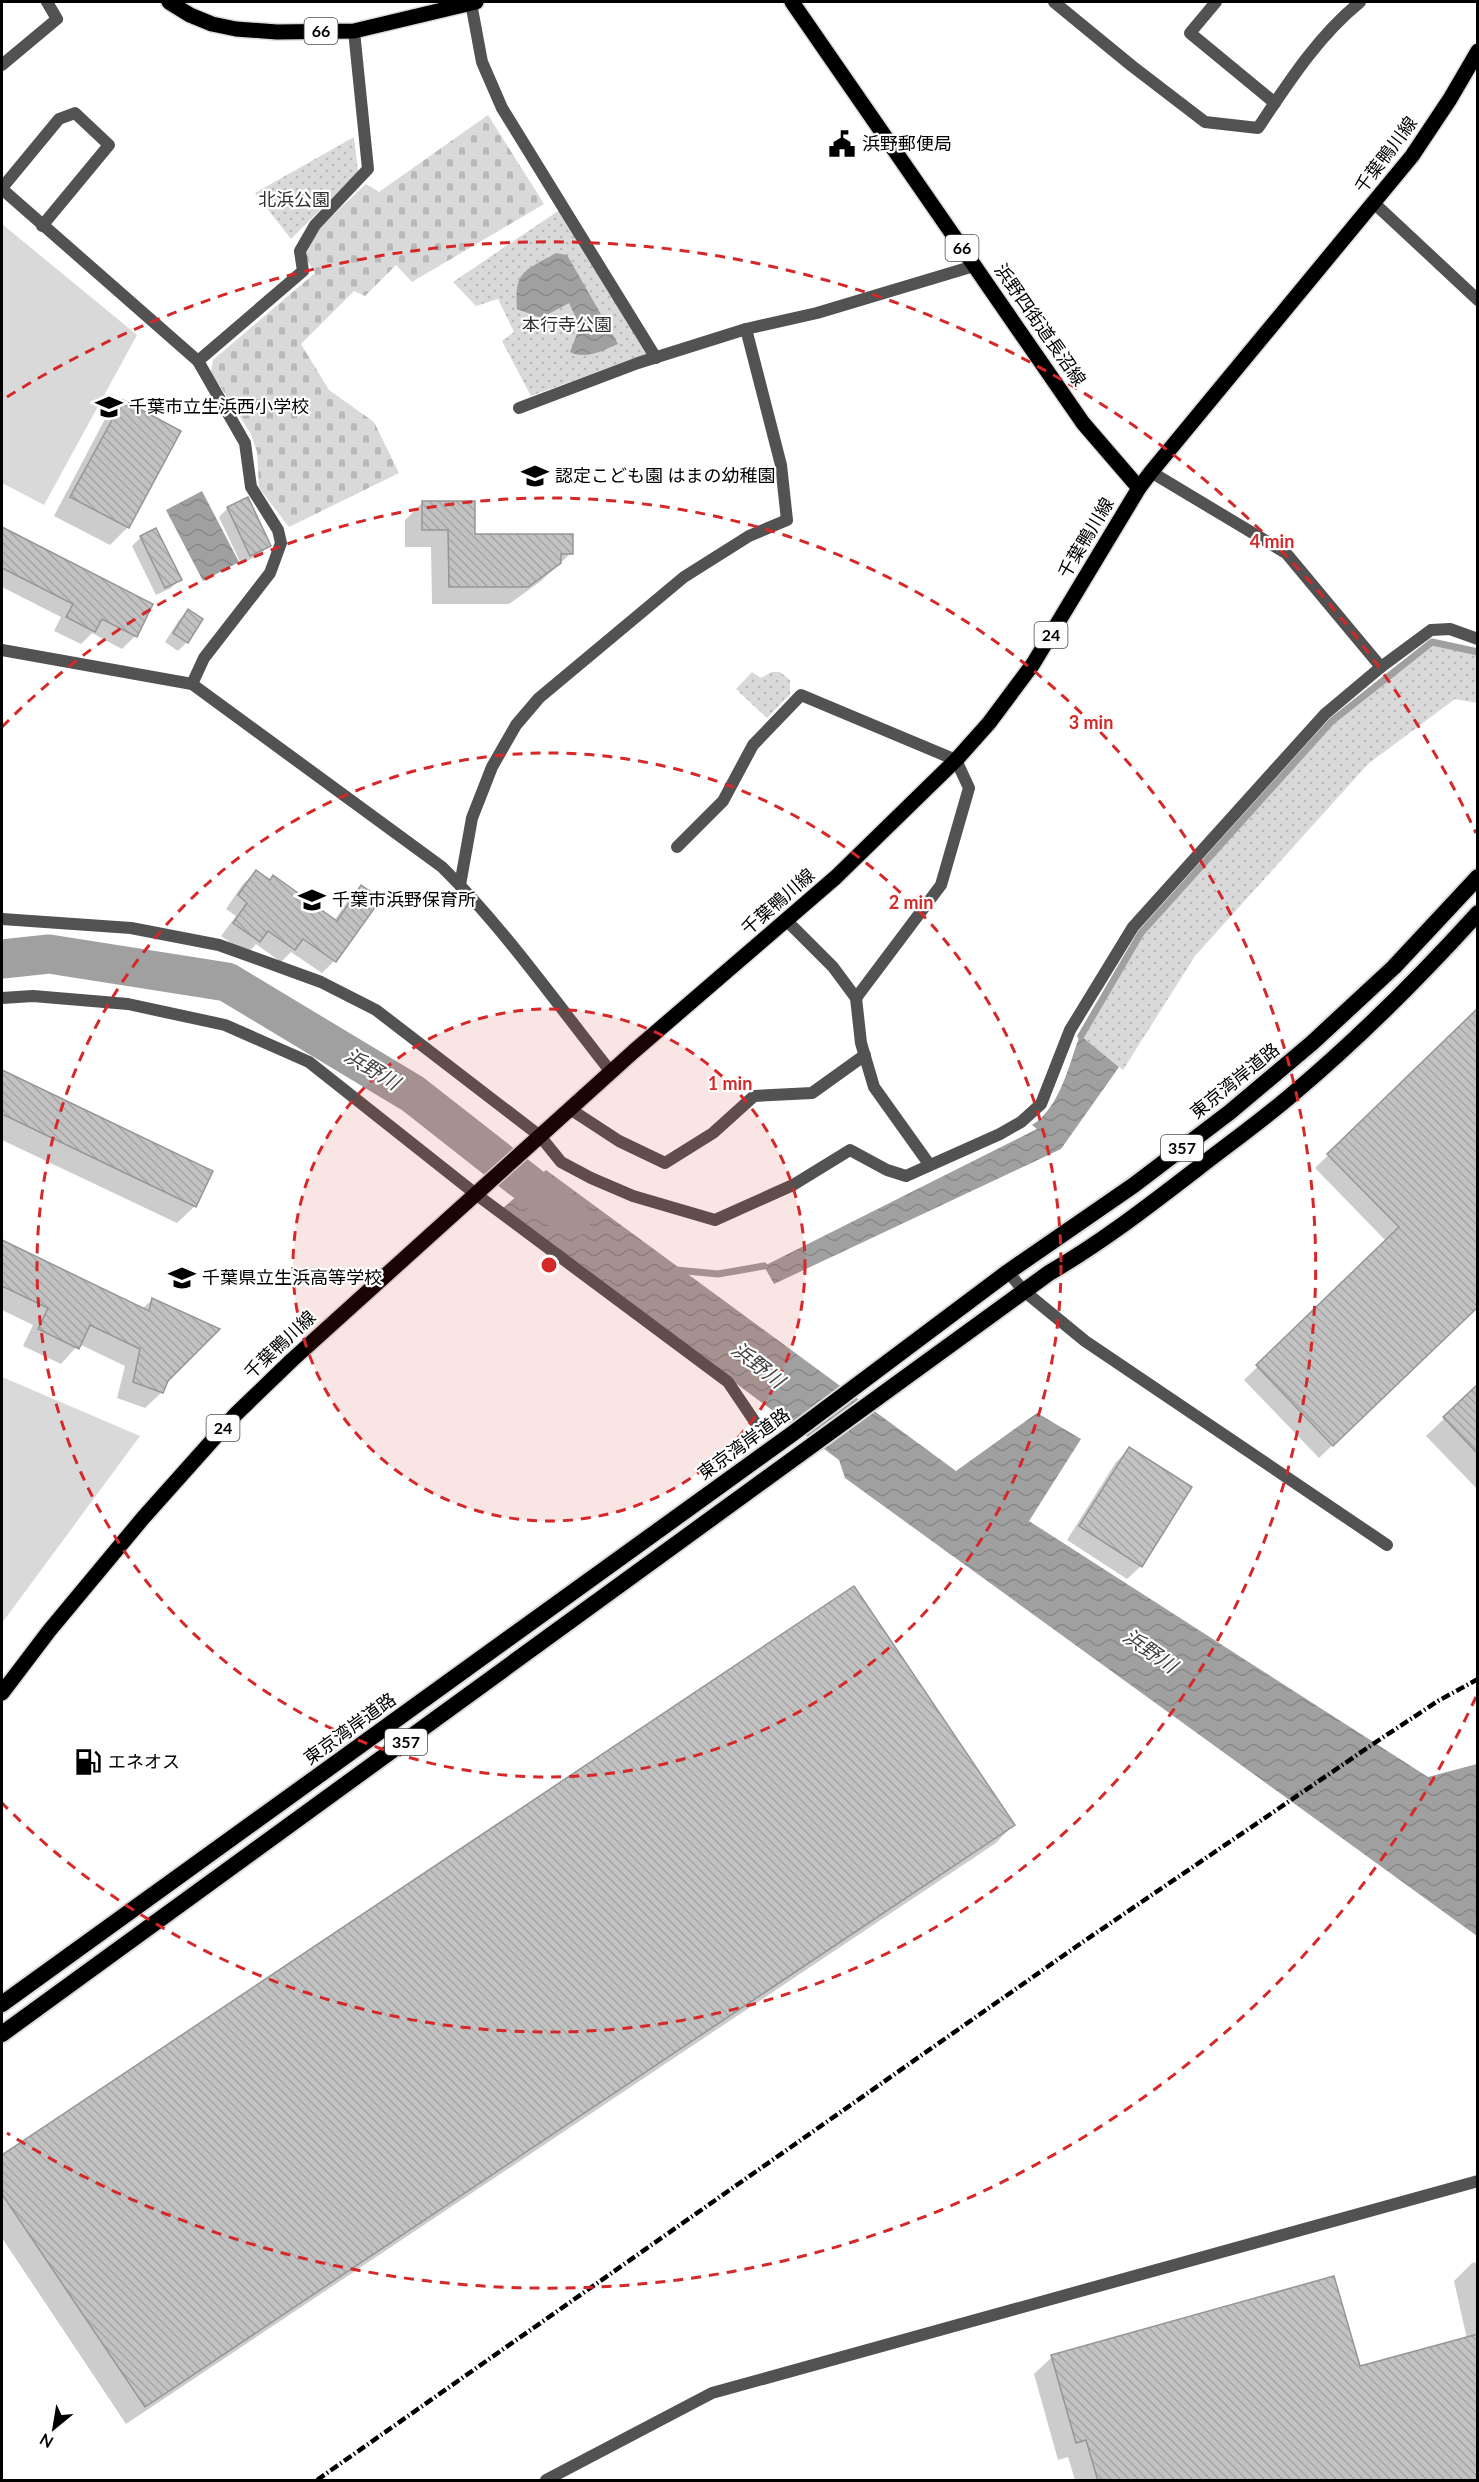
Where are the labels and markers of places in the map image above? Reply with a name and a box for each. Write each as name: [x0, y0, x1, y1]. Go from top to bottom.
public building icon: 浜野郵便局: [827, 129, 857, 159]
place label: 浜野郵便局: [862, 132, 952, 154]
school or university icon: 千葉市立生浜西小学校: [94, 392, 124, 422]
place label: 千葉市立生浜西小学校: [129, 395, 309, 417]
school or university icon: 認定こども園 はまの幼稚園: [520, 461, 550, 491]
place label: 認定こども園 はまの幼稚園: [555, 464, 776, 486]
school or university icon: 千葉市浜野保育所: [297, 885, 327, 915]
place label: 千葉市浜野保育所: [332, 888, 476, 910]
centre of rings: [539, 1255, 559, 1275]
school or university icon: 千葉県立生浜高等学校: [167, 1263, 197, 1293]
place label: 千葉県立生浜高等学校: [202, 1266, 382, 1288]
fuel station icon: エネオス: [73, 1747, 103, 1777]
place label: エネオス: [108, 1750, 180, 1772]

